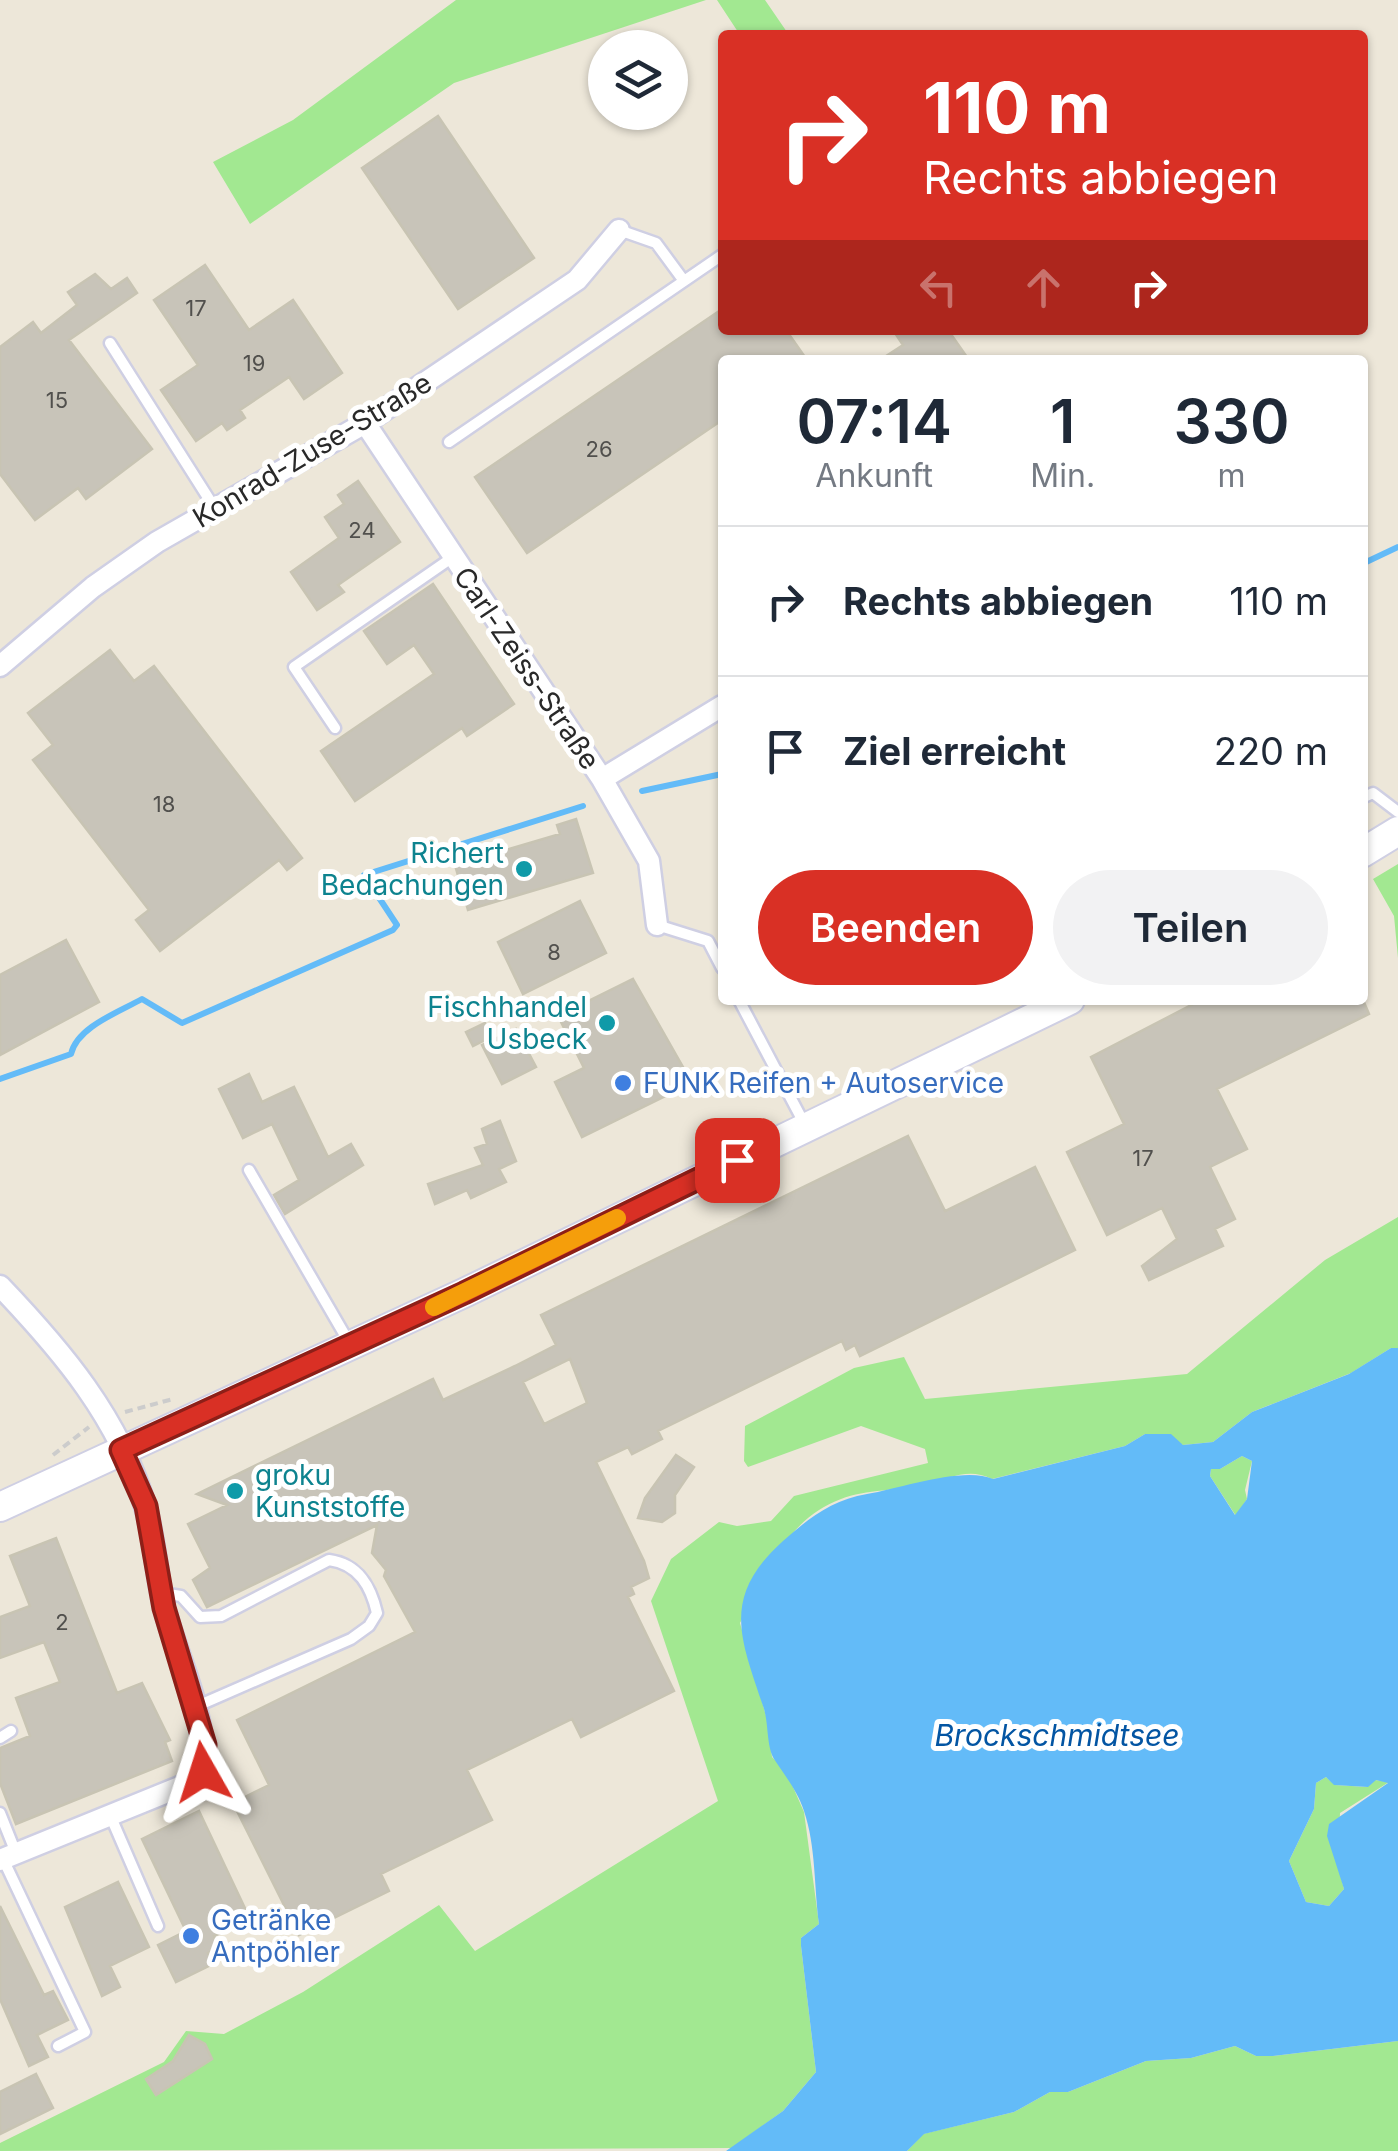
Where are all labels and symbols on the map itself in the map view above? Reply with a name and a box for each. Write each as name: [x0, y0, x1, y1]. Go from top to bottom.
house number: 17: [185, 295, 207, 321]
house number: 19: [243, 350, 265, 376]
street label: Konrad-Zuse-Straße: [186, 365, 438, 535]
house number: 15: [46, 387, 68, 413]
house number: 26: [585, 436, 613, 462]
house number: 24: [348, 517, 376, 543]
street label: Carl-Zeiss-Straße: [447, 560, 607, 776]
house number: 18: [153, 791, 175, 817]
place label: Richert Bedachungen: [321, 836, 504, 902]
marker: Richert Bedachungen: [513, 858, 535, 880]
house number: 8: [547, 939, 561, 965]
place label: Fischhandel Usbeck: [427, 990, 587, 1056]
marker: Fischhandel Usbeck: [596, 1012, 618, 1034]
place label: FUNK Reifen + Autoservice: [643, 1066, 1004, 1100]
marker: FUNK Reifen + Autoservice: [612, 1072, 634, 1094]
pin: [695, 1118, 780, 1203]
house number: 17: [1132, 1145, 1154, 1171]
place label: groku Kunststoffe: [255, 1458, 405, 1524]
marker: groku Kunststoffe: [224, 1480, 246, 1502]
house number: 2: [55, 1609, 69, 1635]
water label: Brockschmidtsee: [934, 1717, 1180, 1753]
position arrow: [151, 1720, 255, 1824]
place label: Getränke Antpöhler: [211, 1903, 340, 1969]
marker: Getränke Antpöhler: [180, 1925, 202, 1947]

